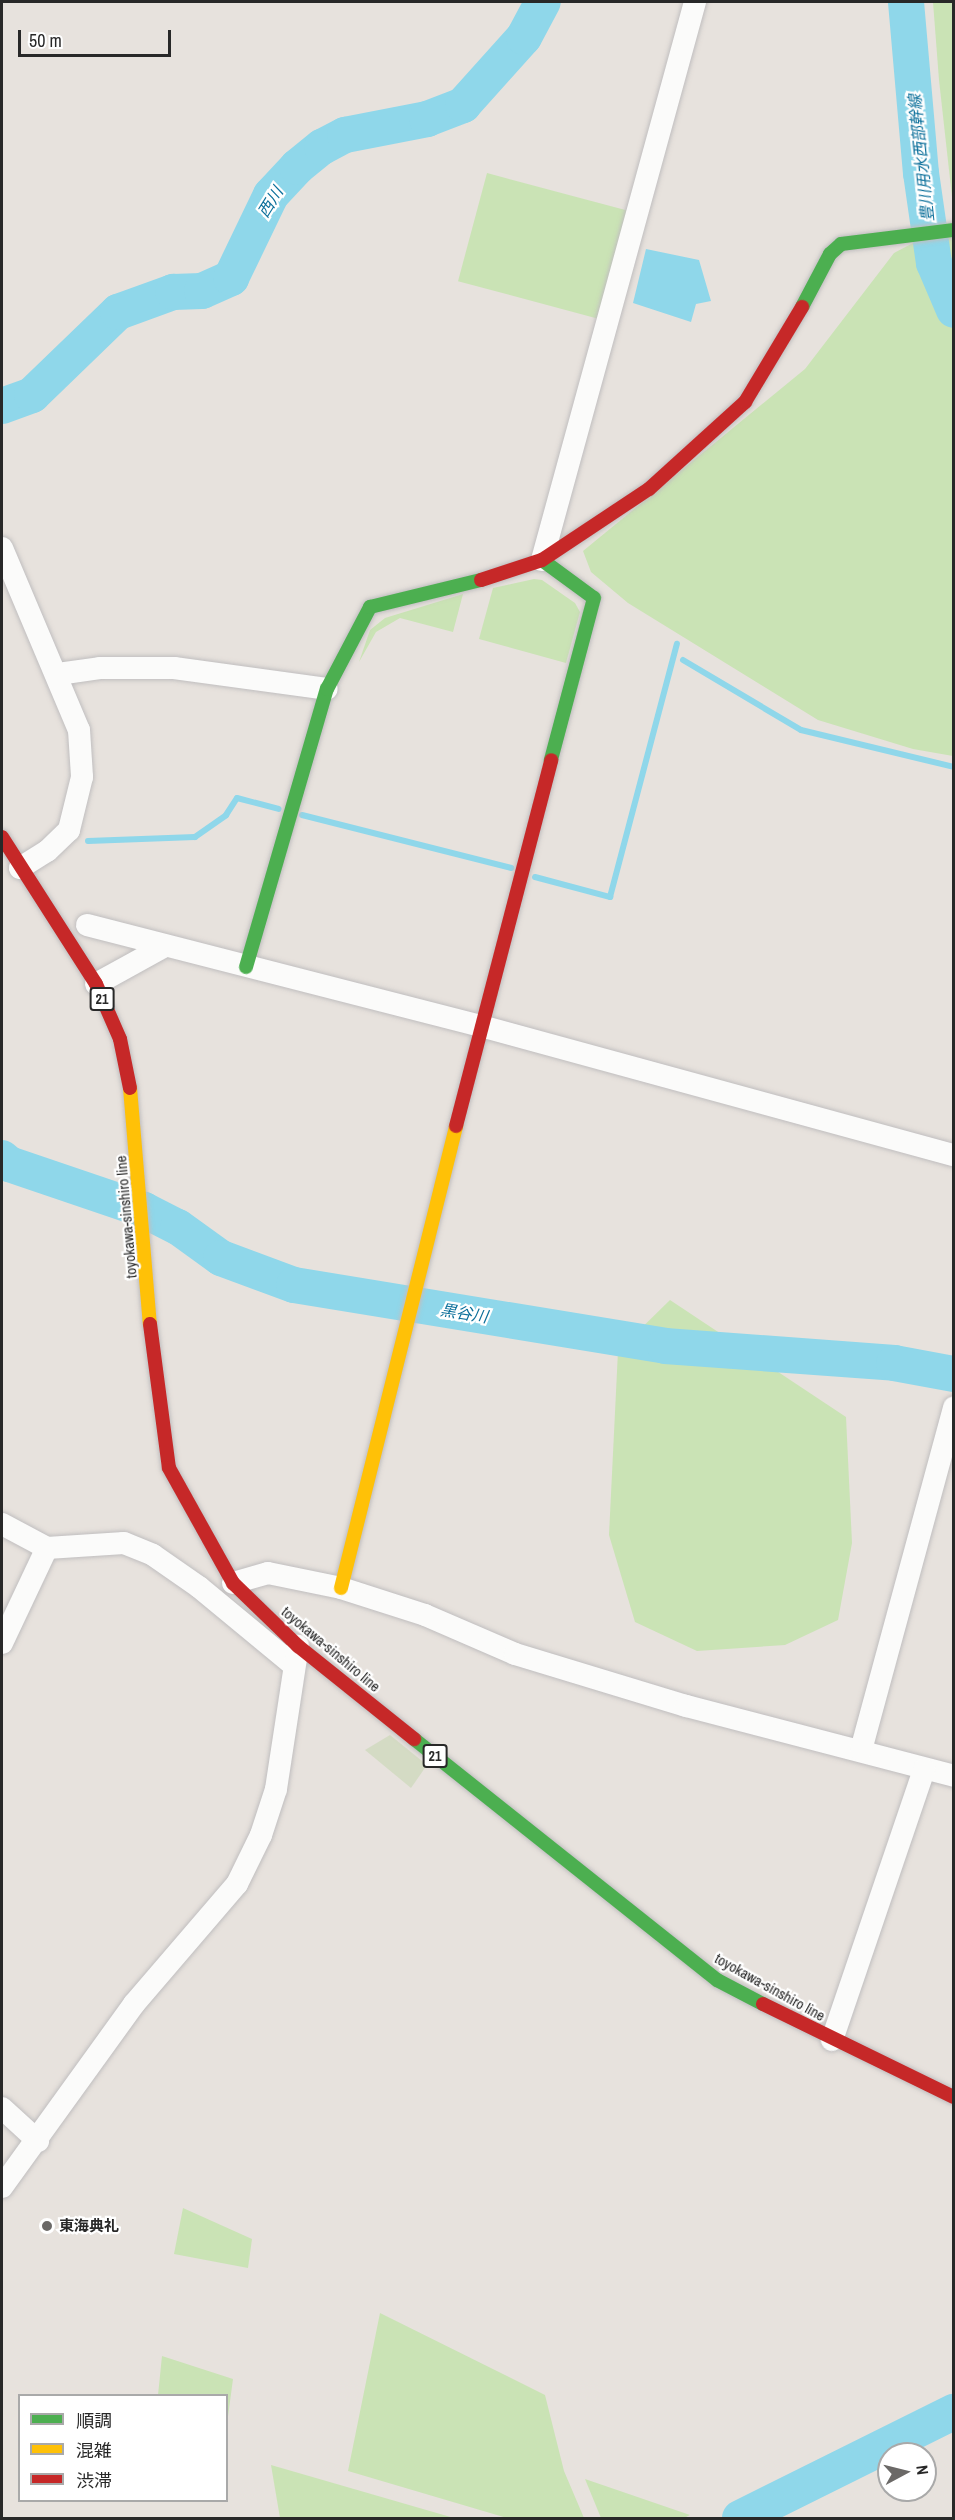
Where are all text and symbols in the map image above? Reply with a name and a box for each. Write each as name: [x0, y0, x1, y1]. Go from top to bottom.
scale bar: [21, 18, 174, 56]
text: 50 m: [29, 28, 62, 53]
water label: 豊川用水西部幹線: [905, 93, 937, 223]
water label: 西川: [253, 183, 287, 221]
road number: 21: [88, 988, 116, 1010]
street label: toyokawa-sinshiro line: [112, 1155, 140, 1279]
water label: 黒谷川: [439, 1300, 489, 1326]
street label: toyokawa-sinshiro line: [278, 1603, 384, 1695]
road number: 21: [422, 1745, 448, 1767]
street label: toyokawa-sinshiro line: [712, 1949, 828, 2025]
place label: 東海典礼: [59, 2217, 119, 2235]
marker: 東海典礼: [40, 2219, 54, 2233]
legend: [18, 2394, 228, 2502]
text: 順調: [76, 2408, 112, 2433]
text: 混雑: [76, 2438, 112, 2463]
north arrow: [877, 2442, 937, 2502]
text: N: [911, 2464, 934, 2476]
text: 渋滞: [76, 2468, 112, 2493]

